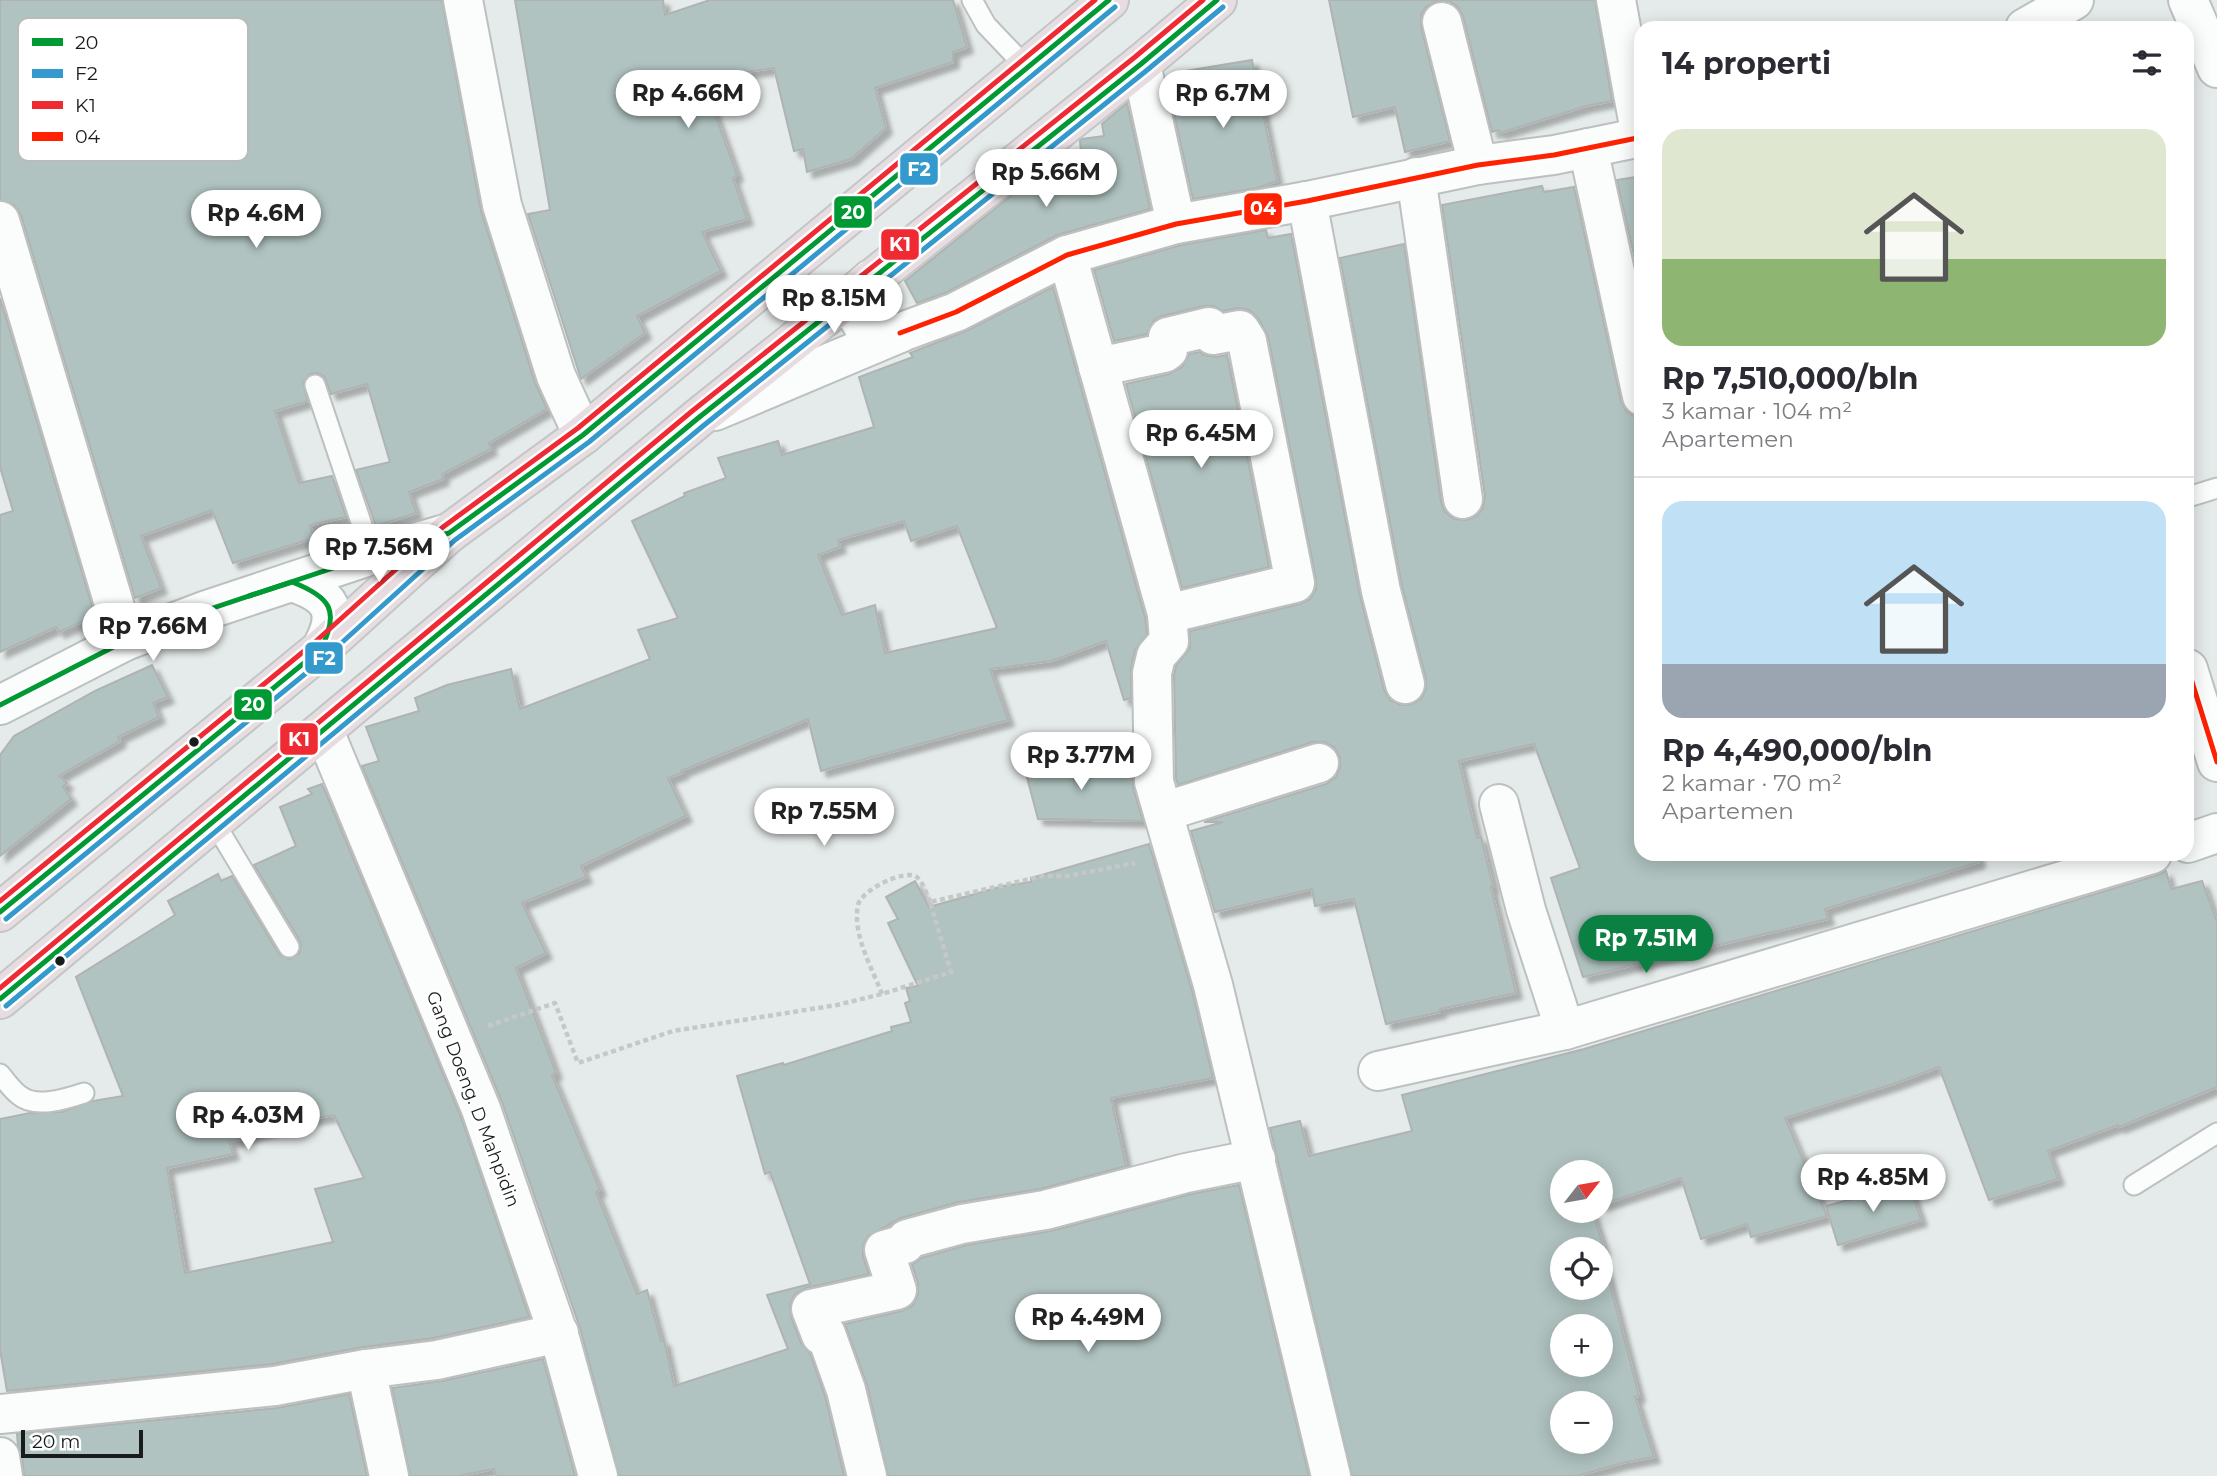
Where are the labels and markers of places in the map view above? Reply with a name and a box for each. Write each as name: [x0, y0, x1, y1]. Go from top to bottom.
pin: Rp 4.66M: [616, 71, 760, 130]
pin: Rp 6.7M: [1158, 71, 1288, 130]
pin: Rp 5.66M: [974, 150, 1118, 209]
pin: Rp 4.6M: [191, 190, 321, 250]
pin: Rp 8.15M: [762, 276, 906, 335]
pin: Rp 6.45M: [1129, 410, 1273, 470]
pin: Rp 7.56M: [307, 524, 451, 584]
pin: Rp 7.66M: [81, 604, 225, 663]
pin: Rp 3.77M: [1009, 732, 1153, 792]
unlabelled marker: [187, 735, 201, 749]
pin: Rp 7.55M: [752, 788, 896, 848]
pin: Rp 7.51M: [1574, 916, 1718, 975]
unlabelled marker: [53, 954, 67, 968]
pin: Rp 4.03M: [176, 1092, 320, 1152]
pin: Rp 4.85M: [1801, 1154, 1945, 1214]
pin: Rp 4.49M: [1016, 1294, 1160, 1354]

